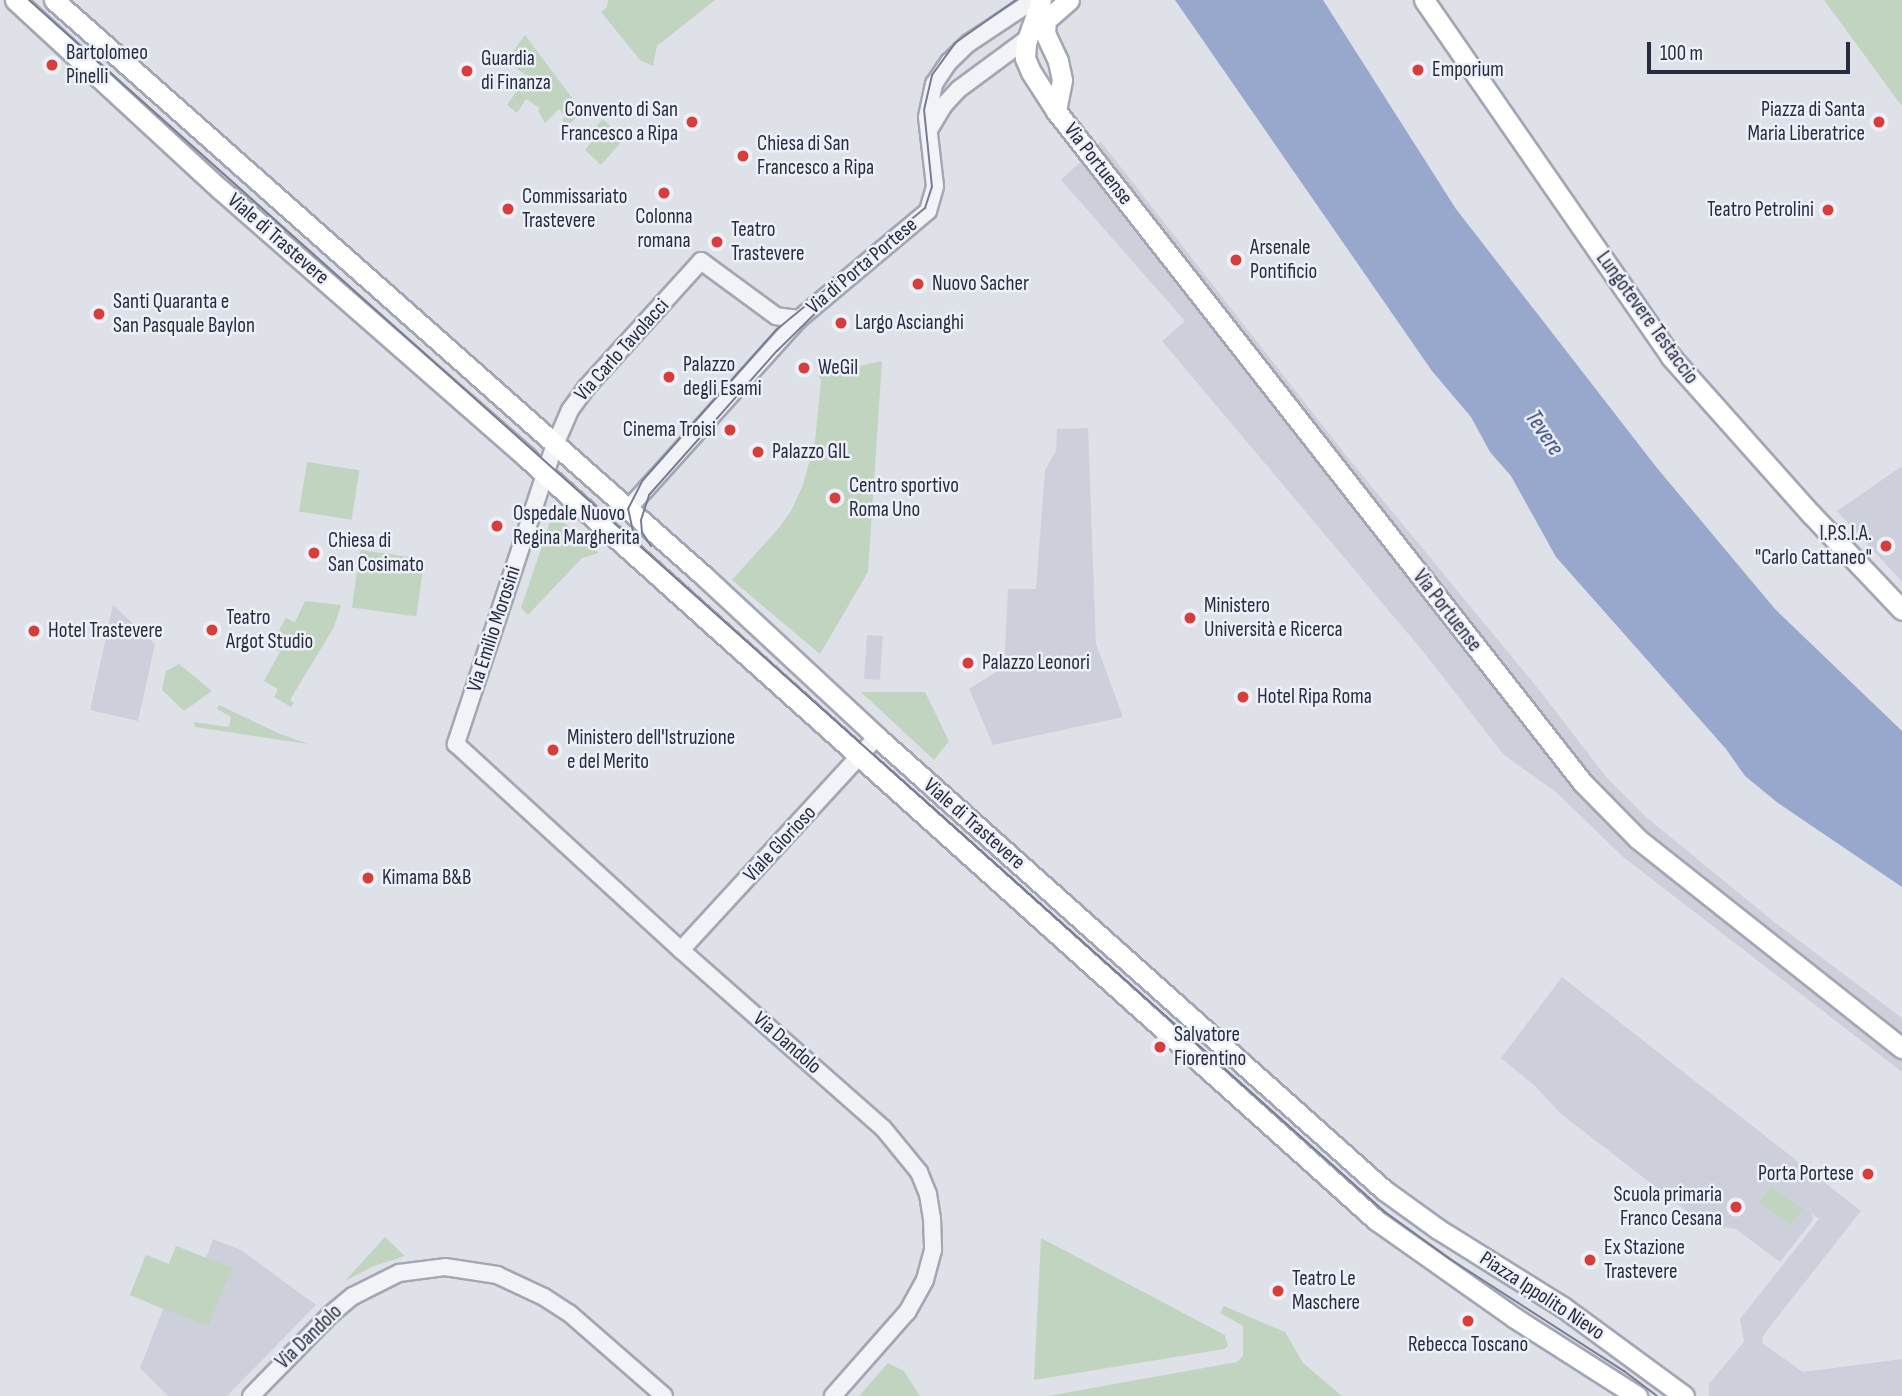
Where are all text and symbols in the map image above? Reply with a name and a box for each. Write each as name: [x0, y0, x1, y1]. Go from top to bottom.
scale bar: [1650, 28, 1853, 72]
place label: Bartolomeo Pinelli: [66, 40, 148, 90]
text: 100 m: [1660, 41, 1703, 66]
place label: Guardia di Finanza: [481, 46, 551, 96]
marker: Bartolomeo Pinelli: [44, 57, 60, 73]
place label: Emporium: [1432, 57, 1504, 83]
marker: Emporium: [1410, 62, 1426, 78]
marker: Guardia di Finanza: [459, 63, 475, 79]
place label: Convento di San Francesco a Ripa: [561, 97, 678, 147]
place label: Piazza di Santa Maria Liberatrice: [1747, 97, 1865, 147]
marker: Convento di San Francesco a Ripa: [684, 114, 700, 130]
marker: Piazza di Santa Maria Liberatrice: [1871, 114, 1887, 130]
street label: Via Portuense: [1058, 118, 1138, 210]
place label: Chiesa di San Francesco a Ripa: [757, 131, 874, 181]
marker: Chiesa di San Francesco a Ripa: [735, 148, 751, 164]
place label: Commissariato Trastevere: [522, 184, 627, 234]
marker: Colonna romana: [656, 185, 672, 201]
street label: Viale di Trastevere: [222, 188, 334, 290]
place label: Teatro Petrolini: [1707, 197, 1814, 223]
marker: Commissariato Trastevere: [500, 201, 516, 217]
marker: Teatro Petrolini: [1820, 202, 1836, 218]
place label: Colonna romana: [635, 204, 693, 254]
street label: Via di Porta Portese: [801, 212, 923, 320]
place label: Teatro Trastevere: [731, 217, 804, 267]
marker: Teatro Trastevere: [709, 234, 725, 250]
place label: Arsenale Pontificio: [1250, 235, 1317, 285]
street label: Lungotevere Testaccio: [1590, 247, 1704, 389]
marker: Arsenale Pontificio: [1228, 252, 1244, 268]
place label: Nuovo Sacher: [932, 271, 1029, 297]
marker: Nuovo Sacher: [910, 276, 926, 292]
place label: Santi Quaranta e San Pasquale Baylon: [113, 289, 255, 339]
street label: Via Carlo Tavolacci: [569, 294, 675, 406]
marker: Santi Quaranta e San Pasquale Baylon: [91, 306, 107, 322]
place label: Largo Ascianghi: [855, 310, 964, 336]
marker: Largo Ascianghi: [833, 315, 849, 331]
place label: Palazzo degli Esami: [683, 352, 762, 402]
place label: WeGil: [818, 355, 858, 381]
marker: WeGil: [796, 360, 812, 376]
marker: Palazzo degli Esami: [661, 369, 677, 385]
water label: Tevere: [1519, 405, 1569, 461]
place label: Cinema Troisi: [623, 417, 716, 443]
marker: Cinema Troisi: [722, 422, 738, 438]
place label: Palazzo GIL: [772, 439, 850, 465]
marker: Palazzo GIL: [750, 444, 766, 460]
place label: Centro sportivo Roma Uno: [849, 473, 959, 523]
marker: Centro sportivo Roma Uno: [827, 490, 843, 506]
place label: Ospedale Nuovo Regina Margherita: [513, 501, 640, 551]
marker: Ospedale Nuovo Regina Margherita: [487, 516, 507, 536]
place label: I.P.S.I.A. "Carlo Cattaneo": [1755, 521, 1872, 571]
place label: Chiesa di San Cosimato: [328, 528, 424, 578]
marker: I.P.S.I.A. "Carlo Cattaneo": [1878, 538, 1894, 554]
marker: Chiesa di San Cosimato: [306, 545, 322, 561]
street label: Via Emilio Morosini: [462, 563, 526, 695]
street label: Via Portuense: [1407, 565, 1487, 657]
place label: Ministero Università e Ricerca: [1204, 593, 1343, 643]
place label: Teatro Argot Studio: [226, 605, 313, 655]
marker: Ministero Università e Ricerca: [1182, 610, 1198, 626]
place label: Hotel Trastevere: [48, 618, 163, 644]
marker: Teatro Argot Studio: [204, 622, 220, 638]
marker: Hotel Trastevere: [26, 623, 42, 639]
place label: Palazzo Leonori: [982, 650, 1090, 676]
marker: Palazzo Leonori: [960, 655, 976, 671]
place label: Hotel Ripa Roma: [1257, 684, 1372, 710]
marker: Hotel Ripa Roma: [1235, 689, 1251, 705]
place label: Ministero dell'Istruzione e del Merito: [567, 725, 735, 775]
marker: Ministero dell'Istruzione e del Merito: [545, 742, 561, 758]
street label: Viale di Trastevere: [918, 773, 1030, 875]
street label: Viale Glorioso: [738, 801, 822, 887]
place label: Kimama B&B: [382, 865, 471, 891]
marker: Kimama B&B: [360, 870, 376, 886]
street label: Via Dandolo: [748, 1007, 826, 1079]
place label: Salvatore Fiorentino: [1174, 1022, 1246, 1072]
marker: Salvatore Fiorentino: [1152, 1039, 1168, 1055]
place label: Porta Portese: [1758, 1161, 1854, 1187]
marker: Porta Portese: [1860, 1166, 1876, 1182]
place label: Scuola primaria Franco Cesana: [1614, 1182, 1722, 1232]
marker: Scuola primaria Franco Cesana: [1728, 1199, 1744, 1215]
place label: Ex Stazione Trastevere: [1604, 1235, 1685, 1285]
street label: Piazza Ippolito Nievo: [1475, 1246, 1609, 1346]
marker: Ex Stazione Trastevere: [1582, 1252, 1598, 1268]
place label: Teatro Le Maschere: [1292, 1266, 1360, 1316]
marker: Teatro Le Maschere: [1270, 1283, 1286, 1299]
street label: Via Dandolo: [271, 1299, 347, 1375]
marker: Rebecca Toscano: [1460, 1313, 1476, 1329]
place label: Rebecca Toscano: [1408, 1332, 1528, 1358]

